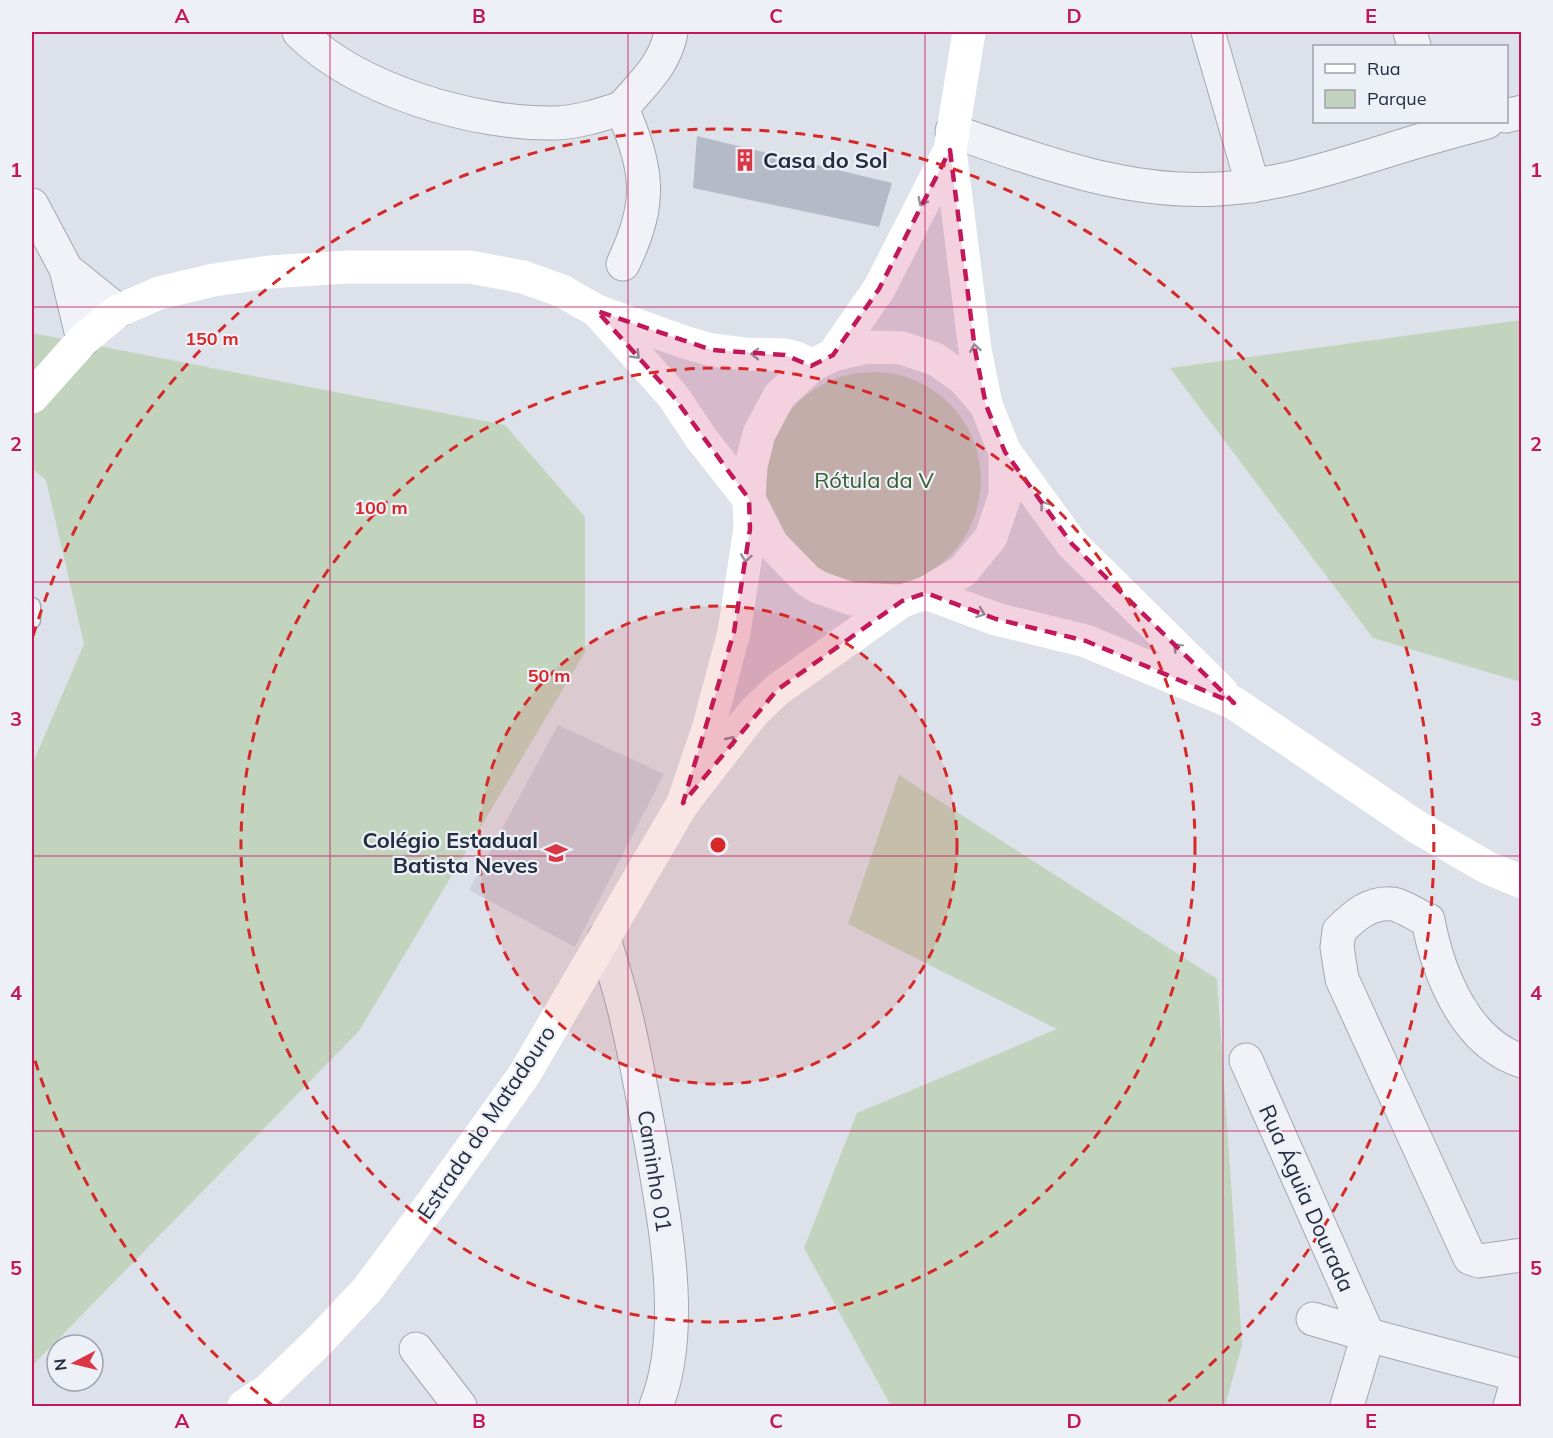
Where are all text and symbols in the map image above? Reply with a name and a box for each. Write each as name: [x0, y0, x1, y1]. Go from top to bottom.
text: A: [175, 3, 190, 28]
text: B: [472, 3, 486, 28]
text: C: [769, 3, 783, 28]
text: D: [1066, 3, 1082, 28]
text: E: [1365, 3, 1377, 28]
legend: [1313, 45, 1508, 123]
text: Rua: [1367, 57, 1401, 80]
text: Parque: [1367, 87, 1426, 110]
place label: Casa do Sol: [763, 146, 888, 174]
building icon: Casa do Sol: [732, 147, 758, 173]
text: 1: [10, 157, 22, 182]
text: 1: [1530, 157, 1542, 182]
one-way arrow: [918, 195, 930, 206]
text: 150 m: [185, 327, 239, 350]
one-way arrow: [969, 343, 981, 353]
one-way arrow: [628, 348, 639, 359]
one-way arrow: [750, 348, 759, 360]
text: 2: [10, 431, 22, 456]
text: 2: [1530, 431, 1542, 456]
park label: Rótula da V: [814, 466, 934, 494]
text: 100 m: [354, 496, 408, 519]
one-way arrow: [1040, 501, 1051, 512]
one-way arrow: [740, 553, 753, 562]
one-way arrow: [975, 606, 986, 619]
one-way arrow: [1174, 644, 1185, 655]
text: 50 m: [528, 664, 570, 687]
text: 3: [10, 706, 22, 731]
text: 3: [1530, 706, 1542, 731]
one-way arrow: [724, 736, 735, 747]
place label: Colégio Estadual Batista Neves: [362, 826, 538, 879]
centre of rings: [708, 835, 728, 855]
school or university icon: Colégio Estadual Batista Neves: [543, 840, 569, 866]
text: 4: [10, 980, 22, 1005]
text: 4: [1530, 980, 1542, 1005]
street label: Estrada do Matadouro: [411, 1020, 561, 1224]
street label: Rua Águia Dourada: [1253, 1100, 1361, 1296]
street label: Caminho 01: [632, 1108, 678, 1234]
text: 5: [10, 1255, 22, 1280]
text: 5: [1530, 1255, 1542, 1280]
north arrow: [45, 1333, 105, 1393]
text: N: [49, 1358, 71, 1372]
text: A: [175, 1408, 190, 1433]
text: B: [472, 1408, 486, 1433]
text: C: [769, 1408, 783, 1433]
text: D: [1066, 1408, 1082, 1433]
text: E: [1365, 1408, 1377, 1433]

